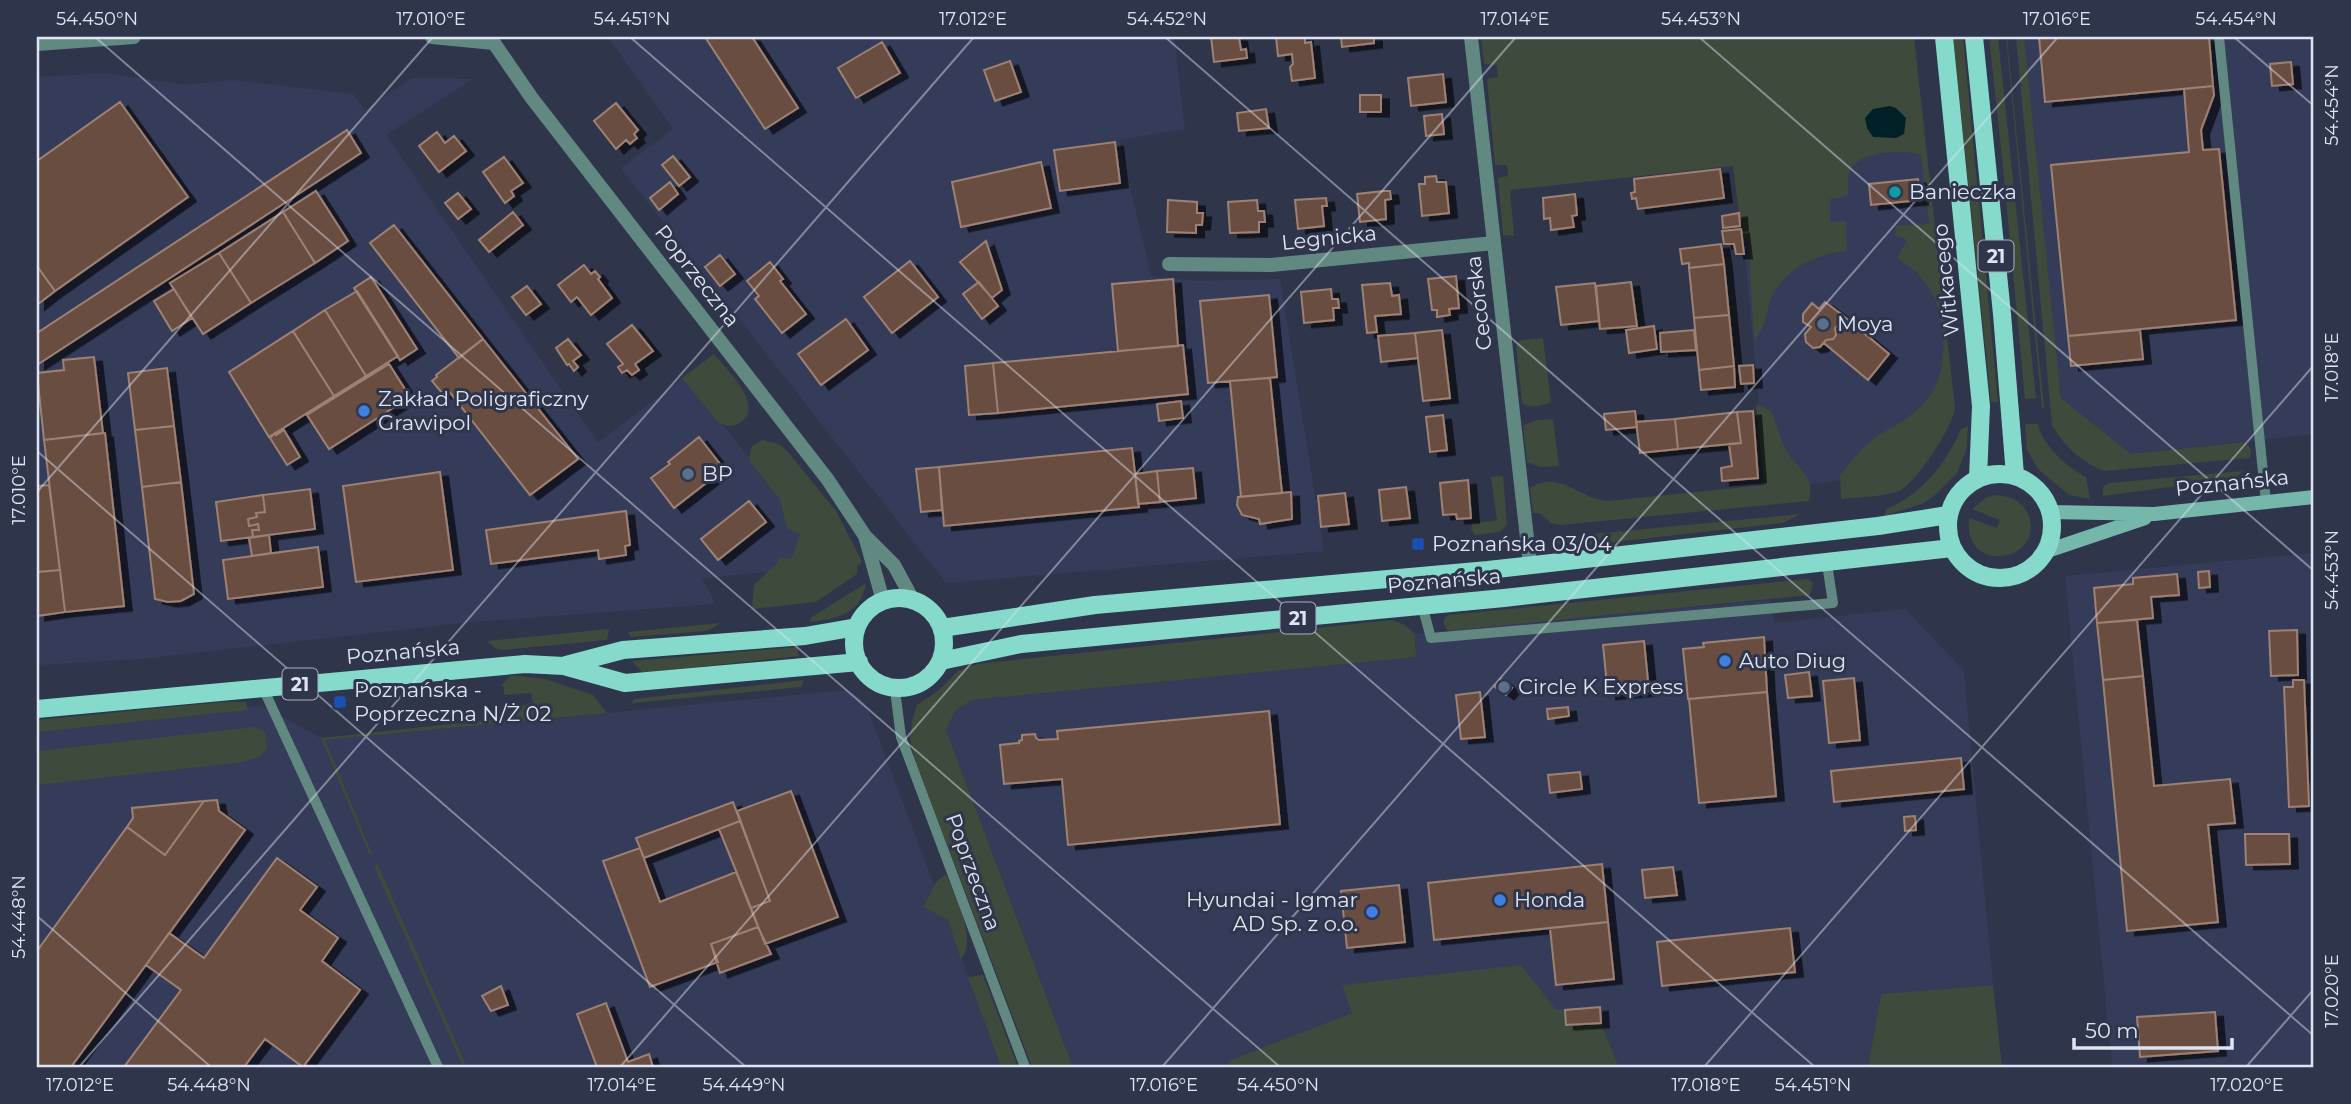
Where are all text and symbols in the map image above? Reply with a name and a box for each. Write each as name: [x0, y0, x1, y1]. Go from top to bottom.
text: 54.450°N: [56, 8, 138, 30]
text: 17.010°E: [396, 8, 466, 30]
text: 54.451°N: [594, 8, 670, 30]
text: 17.012°E: [939, 8, 1007, 30]
text: 54.452°N: [1127, 8, 1207, 30]
text: 17.014°E: [1480, 8, 1550, 30]
text: 54.453°N: [1661, 8, 1741, 30]
text: 17.016°E: [2023, 8, 2091, 30]
text: 54.454°N: [2195, 8, 2277, 30]
text: 54.454°N: [2321, 64, 2343, 146]
place label: Banieczka: [1909, 179, 2017, 204]
marker: Banieczka: [1887, 184, 1903, 200]
street label: Poprzeczna: [650, 220, 745, 332]
street label: Legnicka: [1280, 220, 1378, 255]
street label: Witkacego: [1927, 222, 1964, 338]
road number: 21: [1979, 240, 2014, 272]
street label: Cecorska: [1460, 254, 1497, 352]
place label: Moya: [1837, 311, 1893, 336]
marker: Moya: [1815, 316, 1831, 332]
text: 17.018°E: [2321, 332, 2343, 402]
place label: Zakład Poligraficzny Grawipol: [378, 386, 589, 435]
marker: Zakład Poligraficzny Grawipol: [356, 403, 372, 419]
text: 17.010°E: [8, 455, 30, 525]
place label: BP: [702, 461, 733, 486]
street label: Poznańska: [2174, 464, 2290, 501]
marker: BP: [680, 466, 696, 482]
text: 54.453°N: [2321, 530, 2343, 610]
place label: Poznańska 03/04: [1432, 531, 1612, 556]
marker: Poznańska 03/04: [1410, 536, 1426, 552]
street label: Poznańska: [1386, 563, 1502, 598]
road number: 21: [1280, 603, 1316, 634]
street label: Poznańska: [345, 634, 461, 669]
place label: Auto Diug: [1739, 648, 1846, 673]
marker: Auto Diug: [1717, 653, 1733, 669]
road number: 21: [282, 668, 318, 699]
place label: Circle K Express: [1518, 674, 1683, 699]
place label: Poznańska - Poprzeczna N/Ż 02: [354, 677, 552, 726]
marker: Circle K Express: [1496, 679, 1512, 695]
marker: Poznańska - Poprzeczna N/Ż 02: [332, 694, 348, 710]
street label: Poprzeczna: [941, 810, 1006, 934]
text: 54.448°N: [8, 875, 30, 959]
place label: Hyundai - Igmar AD Sp. z o.o.: [1186, 887, 1358, 936]
place label: Honda: [1514, 887, 1585, 912]
marker: Honda: [1492, 892, 1508, 908]
marker: Hyundai - Igmar AD Sp. z o.o.: [1364, 904, 1380, 920]
text: 17.020°E: [2321, 954, 2343, 1028]
scale bar: [2074, 1006, 2232, 1050]
text: 50 m: [2085, 1018, 2139, 1043]
text: 17.012°E: [46, 1074, 114, 1096]
text: 54.448°N: [167, 1074, 251, 1096]
text: 17.014°E: [587, 1074, 657, 1096]
text: 54.449°N: [703, 1074, 785, 1096]
text: 17.016°E: [1130, 1074, 1198, 1096]
text: 54.450°N: [1237, 1074, 1319, 1096]
text: 17.018°E: [1671, 1074, 1741, 1096]
text: 54.451°N: [1775, 1074, 1851, 1096]
text: 17.020°E: [2210, 1074, 2284, 1096]

